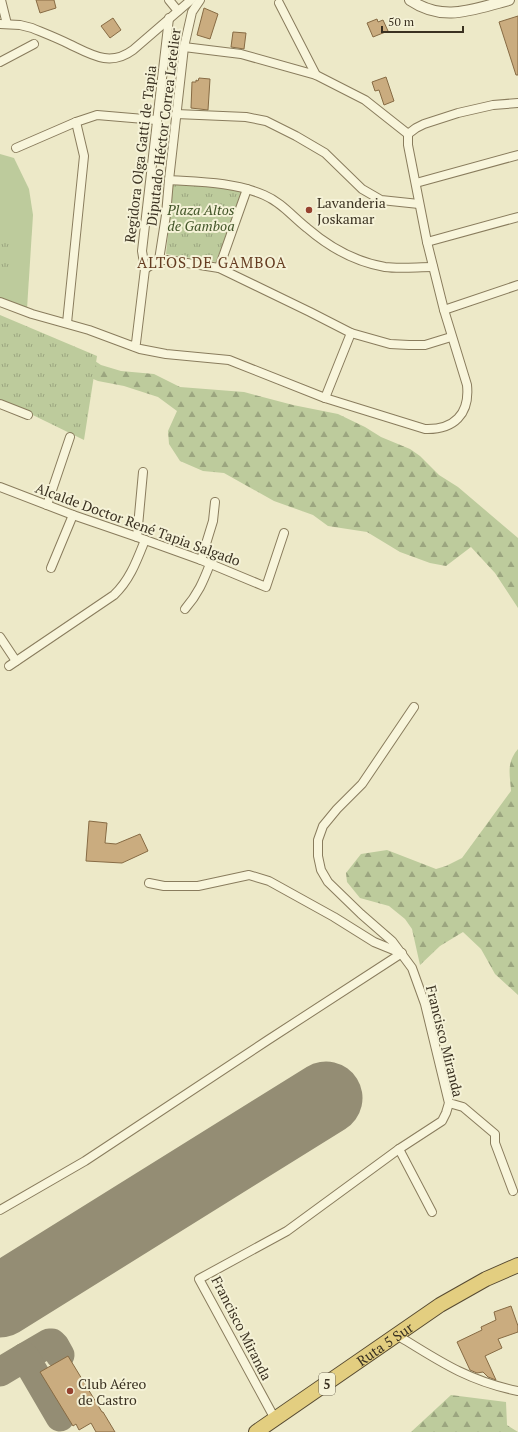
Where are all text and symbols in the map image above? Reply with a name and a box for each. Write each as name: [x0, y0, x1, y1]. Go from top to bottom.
scale bar: [382, 8, 463, 34]
text: 50 m: [388, 14, 415, 29]
street label: Diputado Héctor Correa Letelier: [141, 26, 185, 227]
street label: Regidora Olga Gatti de Tapia: [120, 64, 160, 244]
place label: Lavanderia Joskamar: [317, 193, 386, 228]
park label: Plaza Altos de Gamboa: [166, 200, 235, 235]
marker: Lavanderia Joskamar: [304, 205, 314, 215]
district label: ALTOS DE GAMBOA: [137, 252, 287, 272]
street label: Alcalde Doctor René Tapia Salgado: [33, 478, 243, 570]
street label: Francisco Miranda: [422, 983, 468, 1099]
street label: Francisco Miranda: [208, 1273, 276, 1383]
street label: Ruta 5 Sur: [352, 1317, 417, 1370]
road number: 5: [319, 1373, 335, 1395]
place label: Club Aéreo de Castro: [78, 1374, 147, 1409]
marker: Club Aéreo de Castro: [65, 1386, 75, 1396]

